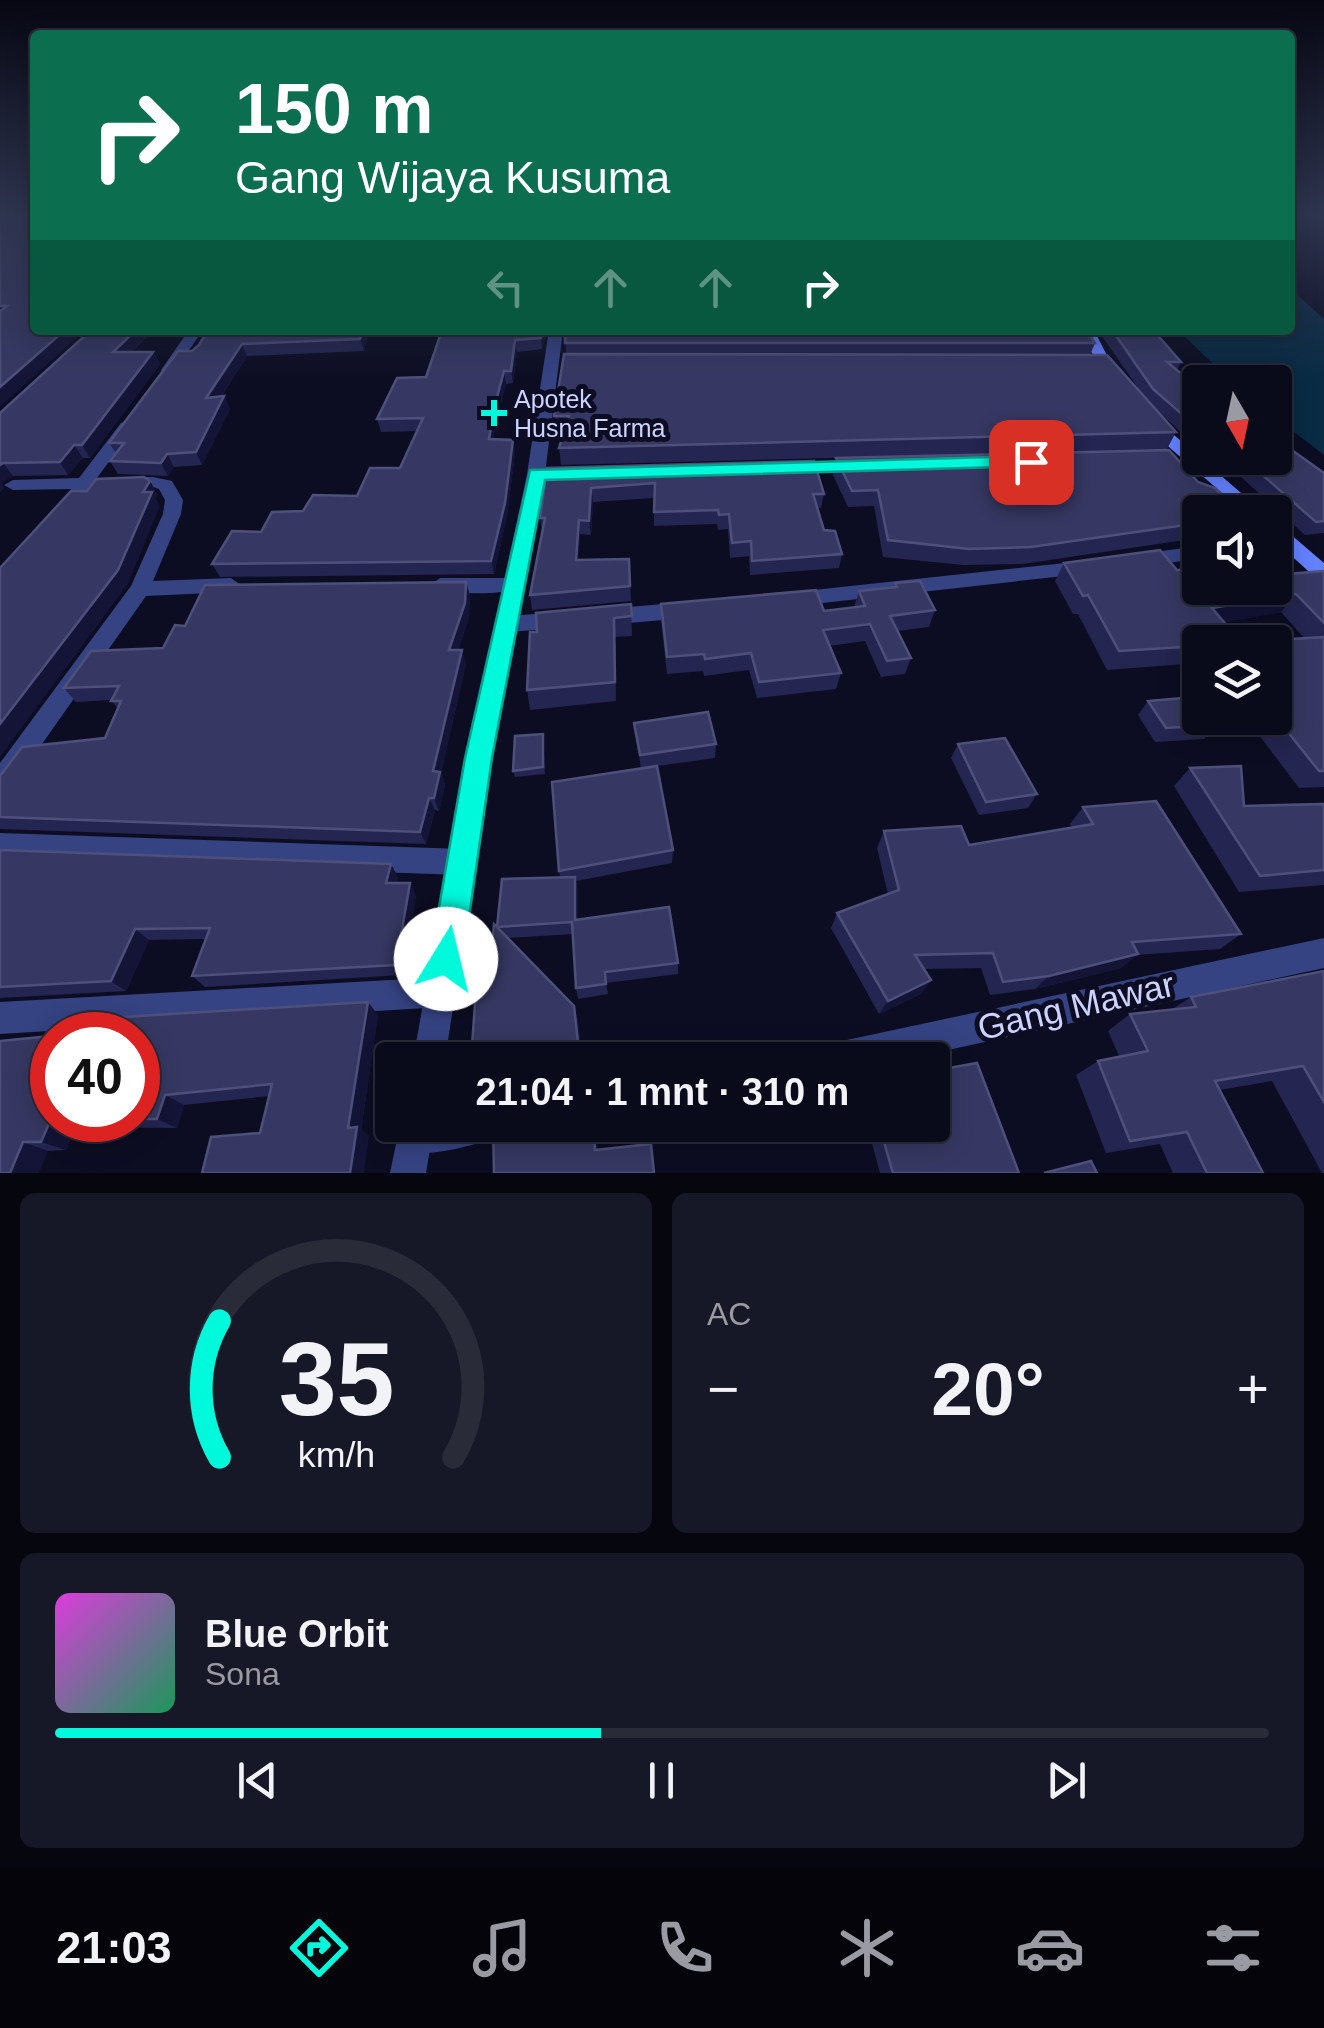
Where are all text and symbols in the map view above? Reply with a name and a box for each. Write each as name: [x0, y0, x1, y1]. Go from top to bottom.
icon: right: [70, 70, 200, 200]
text: 150 m: [235, 70, 433, 148]
text: Gang Wijaya Kusuma: [235, 152, 670, 203]
icon: left: [478, 260, 533, 315]
icon: ahead: [583, 260, 638, 315]
icon: ahead: [688, 260, 743, 315]
icon: right: [793, 260, 848, 315]
north arrow: [1182, 365, 1292, 475]
map controls: [1182, 365, 1292, 735]
place label: Apotek Husna Farma: [514, 385, 666, 442]
marker: Apotek Husna Farma: [483, 402, 505, 424]
pin: [989, 420, 1074, 505]
icon: arrive: [1004, 435, 1059, 490]
button: sound: [1182, 495, 1292, 605]
button: layers: [1182, 625, 1292, 735]
position arrow: [394, 907, 498, 1011]
street label: Gang Mawar: [974, 964, 1178, 1047]
speed limit sign: 40: [30, 1012, 160, 1142]
text: 21:04 · 1 mnt · 310 m: [476, 1071, 849, 1113]
text: AC: [707, 1296, 751, 1332]
text: 35: [278, 1321, 394, 1437]
text: 20°: [931, 1347, 1045, 1431]
text: −: [707, 1358, 739, 1420]
text: +: [1237, 1358, 1269, 1420]
text: km/h: [297, 1435, 375, 1475]
text: Blue Orbit: [205, 1613, 389, 1655]
text: Sona: [205, 1656, 280, 1692]
icon: previous: [230, 1753, 285, 1808]
icon: pause: [634, 1753, 689, 1808]
icon: next: [1039, 1753, 1094, 1808]
icon: directions: [284, 1913, 354, 1983]
icon: music: [467, 1913, 537, 1983]
icon: phone: [650, 1913, 720, 1983]
icon: climate: [832, 1913, 902, 1983]
icon: car: [1015, 1913, 1085, 1983]
icon: filters: [1198, 1913, 1268, 1983]
text: 21:03: [56, 1922, 171, 1973]

